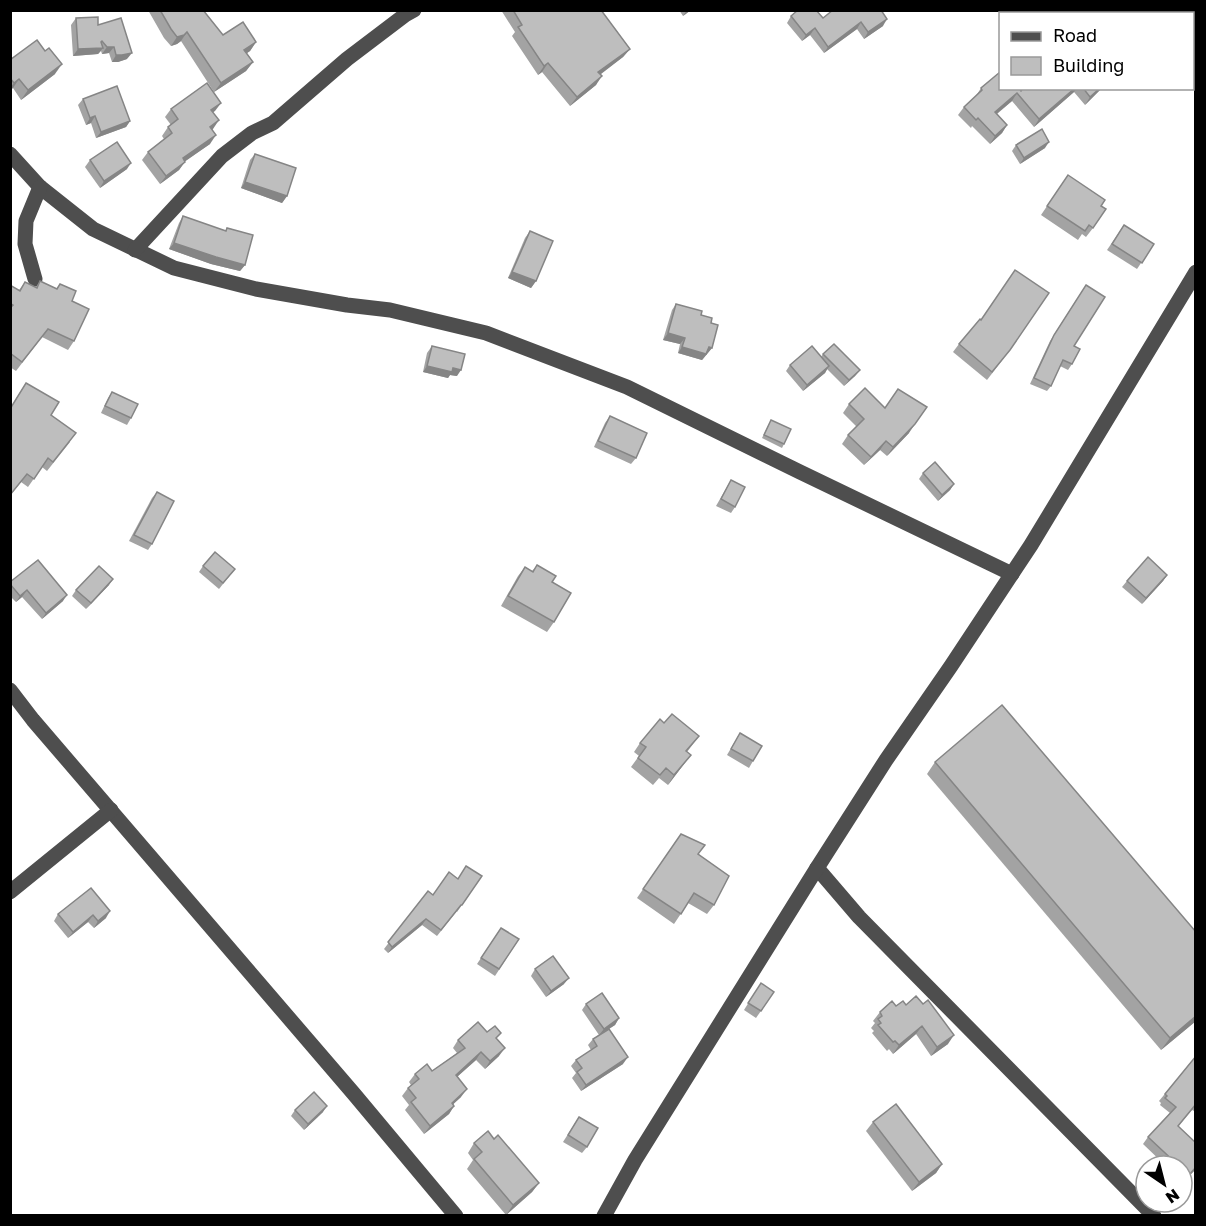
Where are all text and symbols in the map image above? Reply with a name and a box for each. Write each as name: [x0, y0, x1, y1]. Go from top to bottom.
legend: [999, 12, 1194, 90]
text: Road: [1053, 24, 1097, 46]
text: Building: [1053, 54, 1124, 76]
north arrow: [1134, 1154, 1194, 1214]
text: N: [1162, 1185, 1183, 1208]

